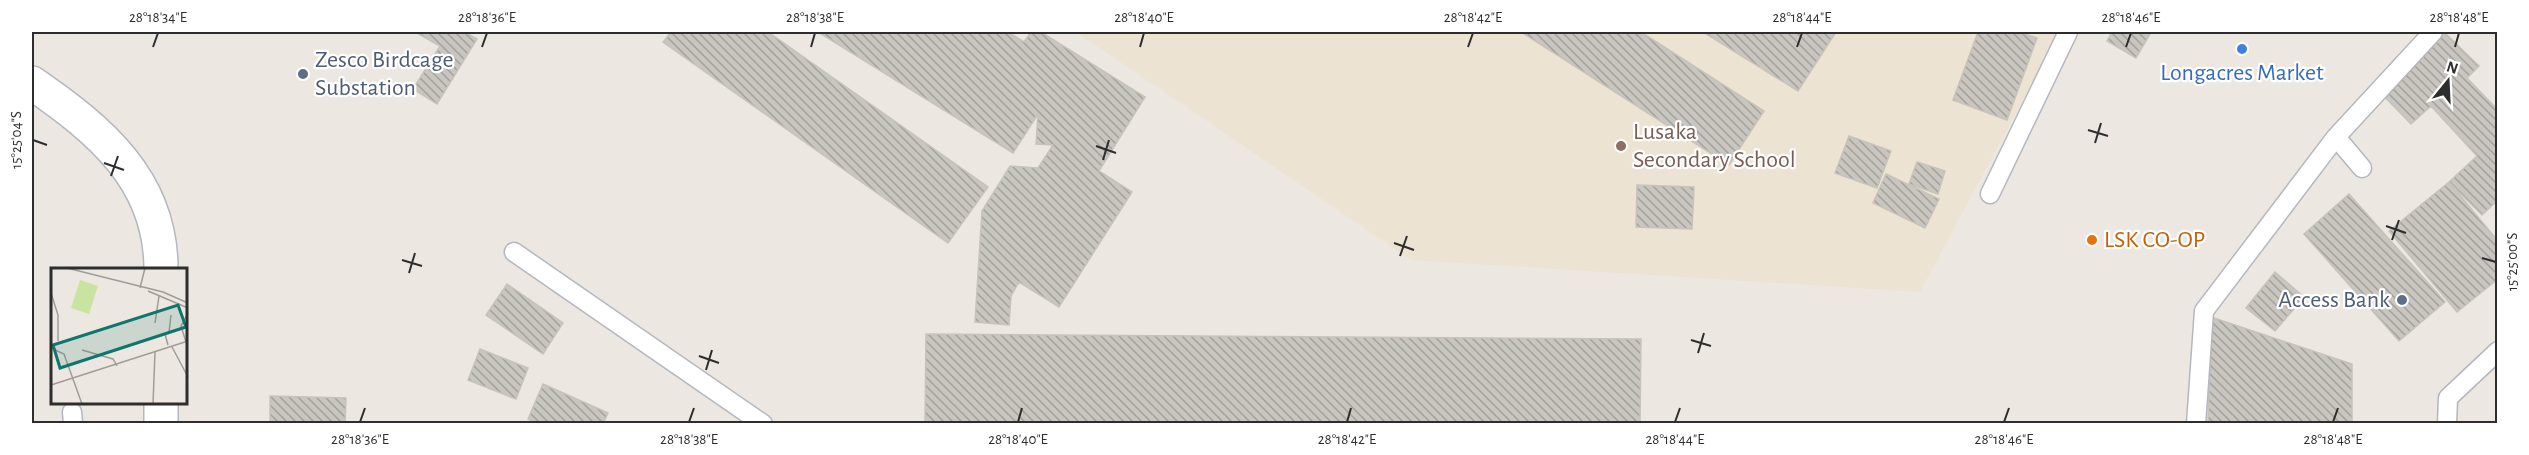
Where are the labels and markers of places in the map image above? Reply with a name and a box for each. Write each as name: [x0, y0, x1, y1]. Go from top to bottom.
marker: Longacres Market: [2235, 42, 2249, 56]
place label: Zesco Birdcage Substation: [315, 48, 454, 100]
place label: Longacres Market: [2160, 61, 2324, 85]
marker: Zesco Birdcage Substation: [296, 67, 310, 81]
place label: Lusaka Secondary School: [1633, 120, 1796, 172]
marker: Lusaka Secondary School: [1614, 139, 1628, 153]
place label: LSK CO-OP: [2104, 228, 2205, 252]
marker: LSK CO-OP: [2085, 233, 2099, 247]
place label: Access Bank: [2278, 288, 2390, 312]
marker: Access Bank: [2395, 293, 2409, 307]

